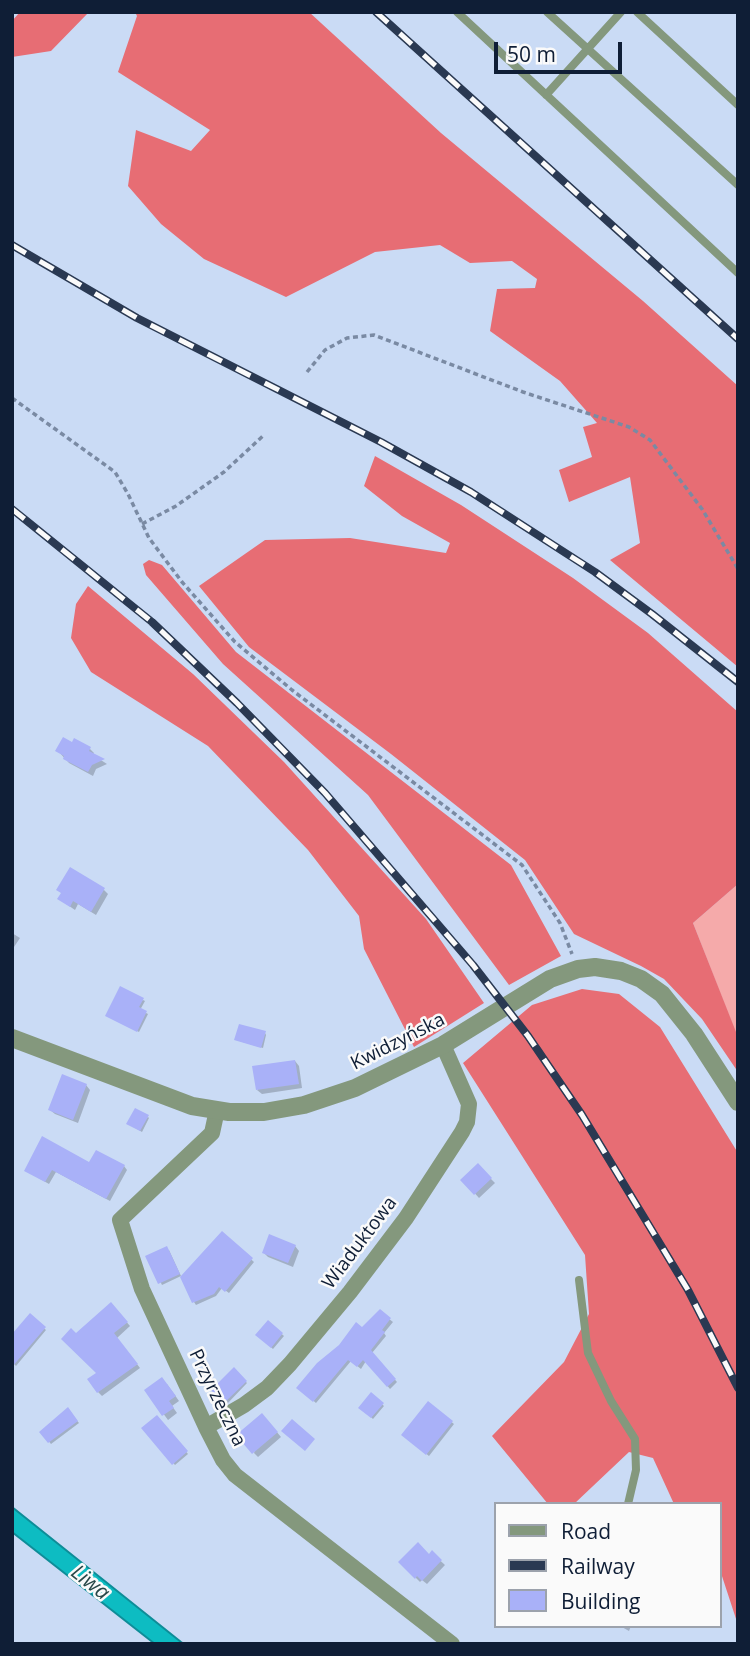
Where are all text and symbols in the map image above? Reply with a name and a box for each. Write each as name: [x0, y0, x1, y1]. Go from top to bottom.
scale bar: [498, 28, 626, 72]
text: 50 m: [507, 40, 556, 68]
street label: Kwidzyńska: [347, 1009, 449, 1075]
street label: Wiaduktowa: [318, 1192, 402, 1294]
street label: Przyrzeczna: [184, 1346, 250, 1450]
legend: [494, 1502, 722, 1628]
text: Road: [561, 1517, 611, 1545]
text: Railway: [561, 1552, 635, 1580]
water label: Liwa: [66, 1560, 114, 1606]
text: Building: [561, 1587, 640, 1615]

